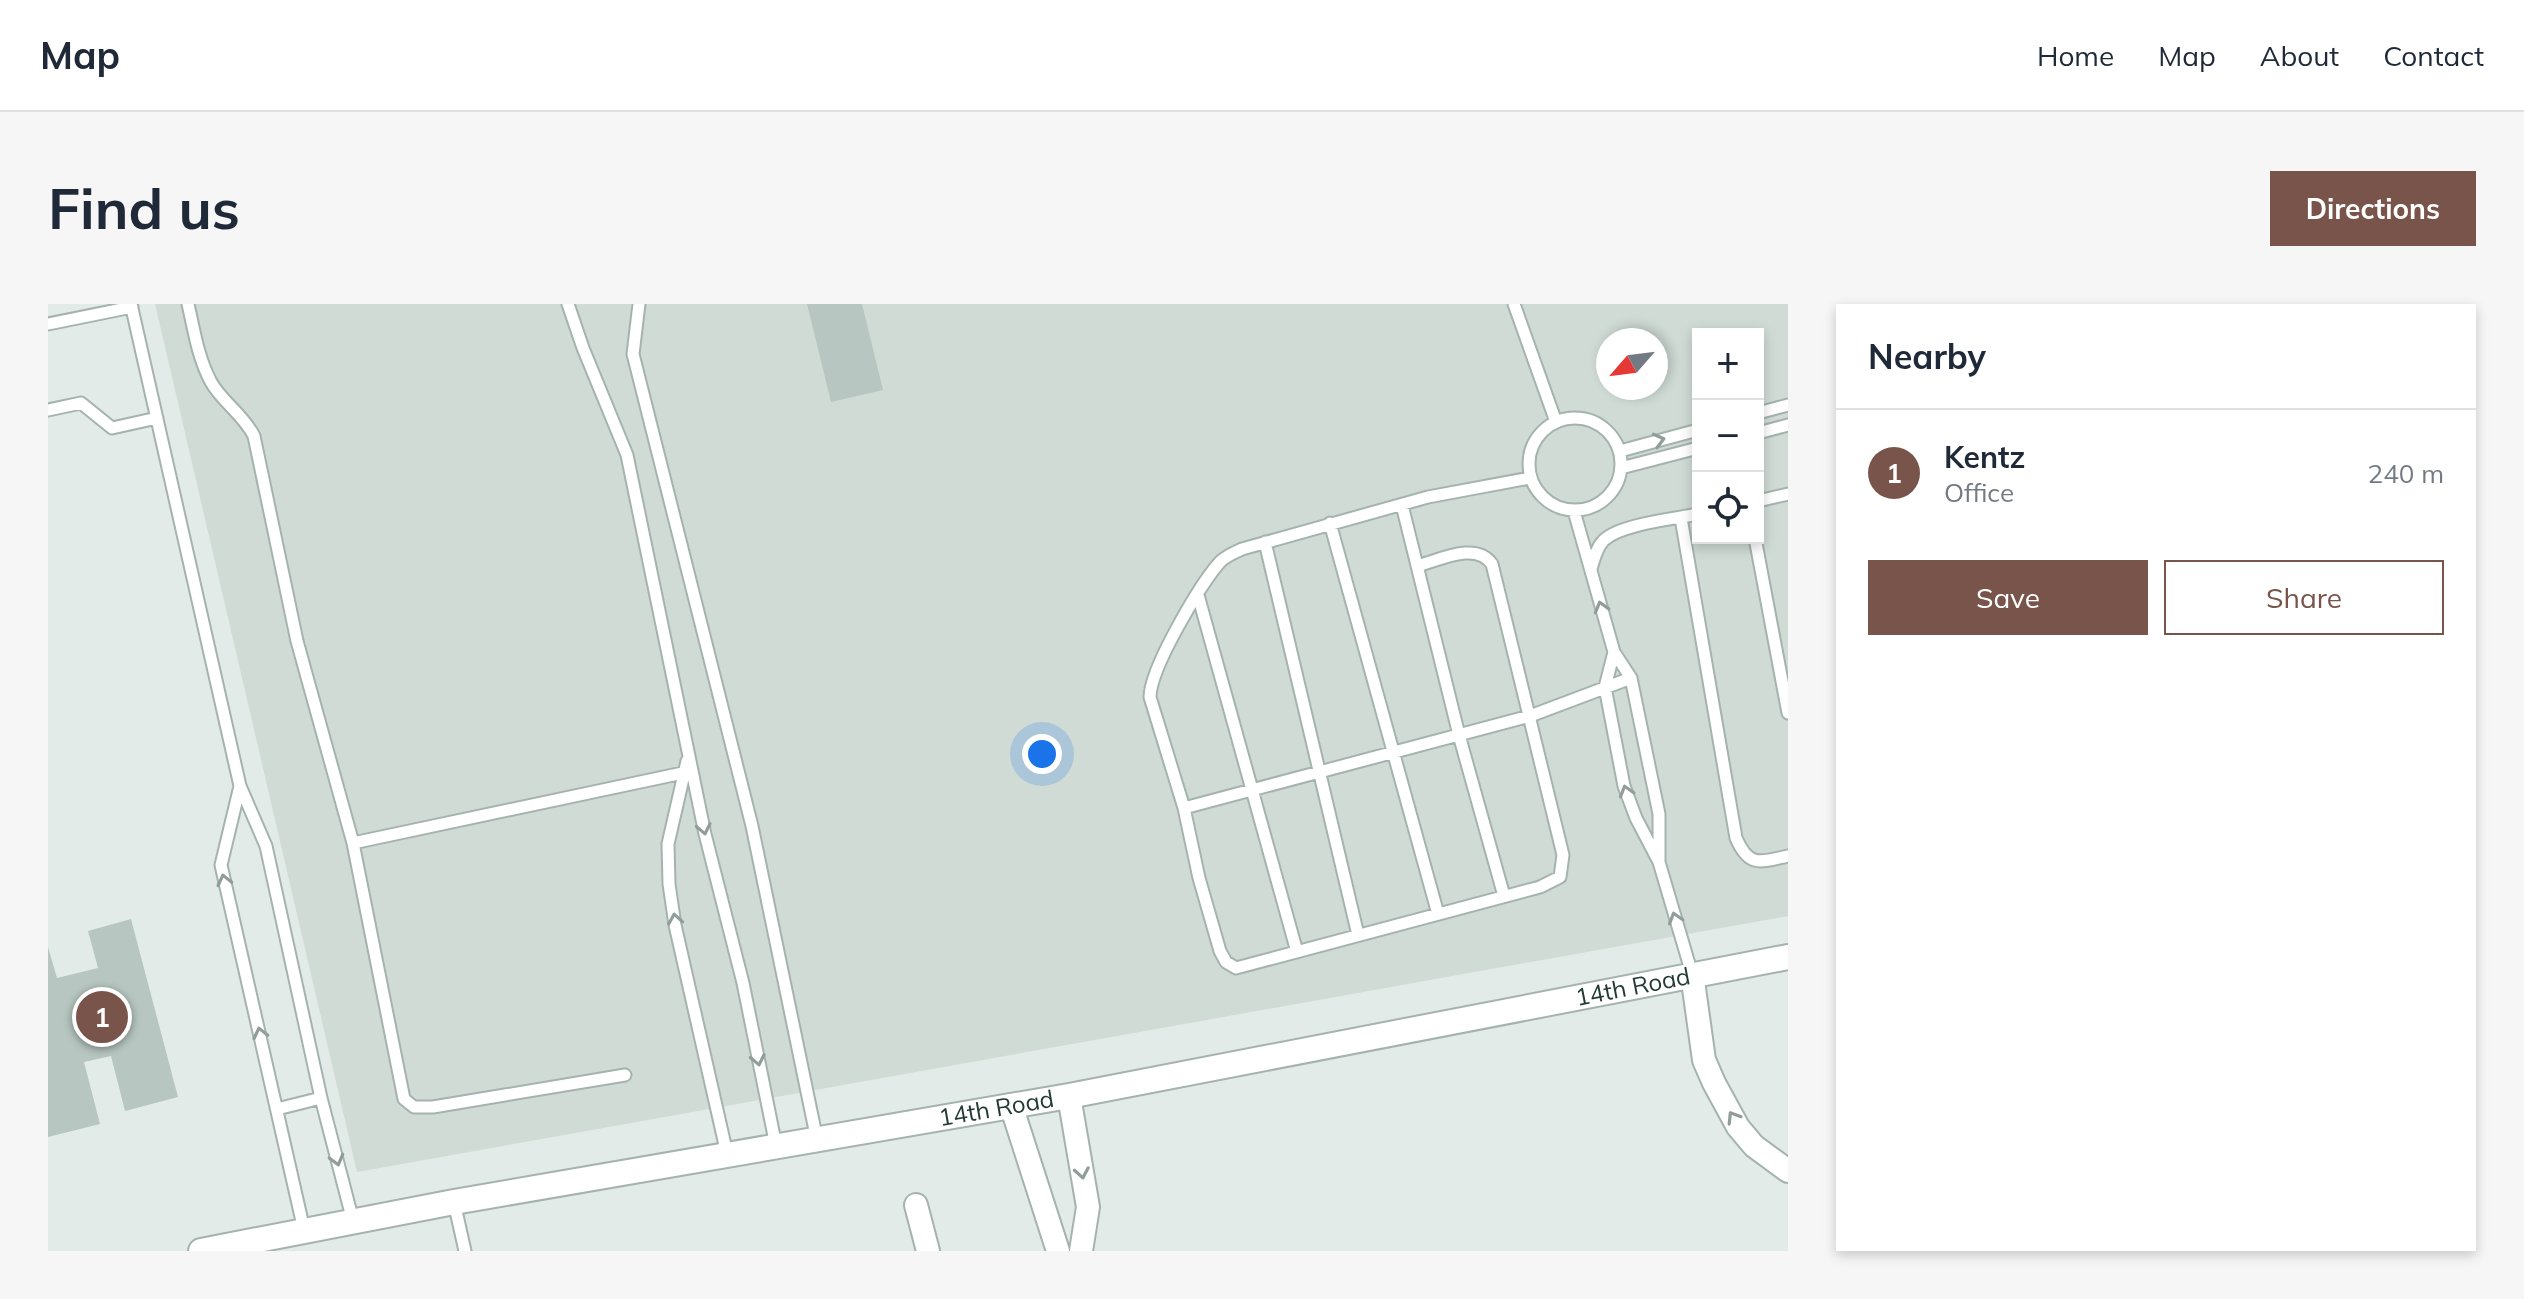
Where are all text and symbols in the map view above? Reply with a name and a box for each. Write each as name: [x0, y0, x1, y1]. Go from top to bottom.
text: Map: [40, 31, 120, 79]
text: Home: [2037, 38, 2114, 73]
text: Map: [2158, 38, 2216, 73]
text: About: [2260, 38, 2339, 73]
text: Contact: [2383, 38, 2484, 73]
button: Directions: [2270, 171, 2476, 246]
text: Find us: [48, 173, 240, 243]
north arrow: [1596, 328, 1668, 400]
map controls: [1692, 328, 1764, 544]
button: +: [1692, 328, 1764, 400]
text: Nearby: [1868, 335, 1986, 378]
button: −: [1692, 400, 1764, 472]
one-way arrow: [1651, 433, 1665, 450]
text: Kentz: [1944, 438, 2025, 476]
text: 1: [1886, 457, 1902, 490]
text: 240 m: [2368, 457, 2444, 490]
button: locate: [1692, 472, 1764, 544]
text: Office: [1944, 476, 2014, 509]
button: Save: [1868, 560, 2148, 635]
button: Share: [2164, 560, 2444, 635]
one-way arrow: [1594, 600, 1610, 614]
your location: [1022, 734, 1062, 774]
one-way arrow: [1620, 785, 1636, 799]
one-way arrow: [695, 822, 712, 835]
one-way arrow: [217, 873, 234, 887]
one-way arrow: [1668, 911, 1684, 925]
one-way arrow: [667, 912, 684, 925]
street label: 14th Road: [1573, 960, 1693, 1012]
pin: 1: [76, 987, 128, 1047]
one-way arrow: [252, 1027, 269, 1041]
one-way arrow: [749, 1052, 766, 1066]
street label: 14th Road: [936, 1083, 1056, 1132]
one-way arrow: [1727, 1111, 1742, 1126]
one-way arrow: [328, 1152, 345, 1166]
one-way arrow: [1073, 1166, 1090, 1180]

